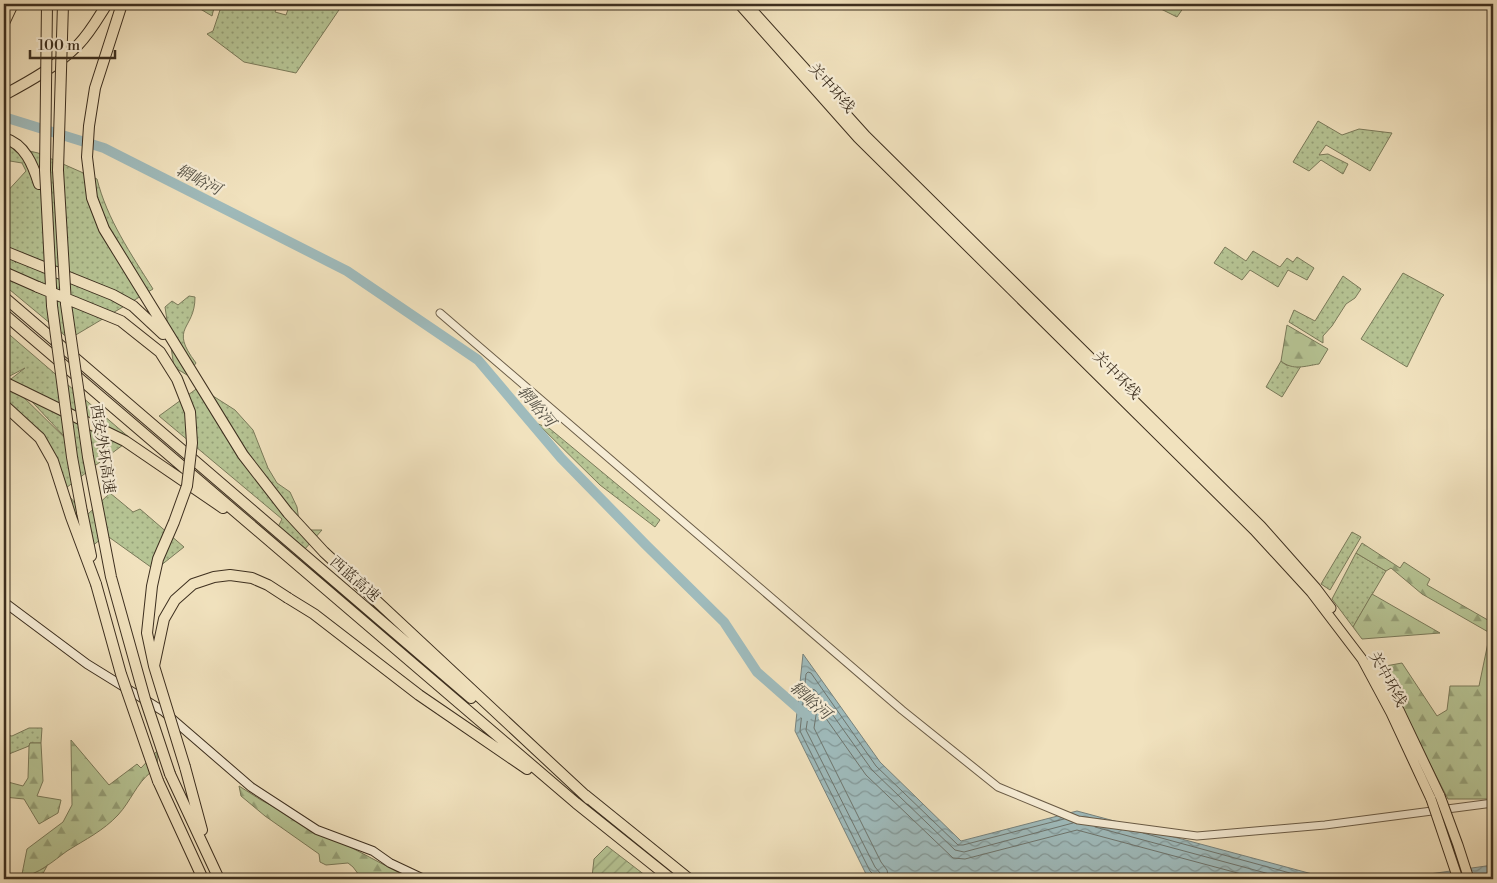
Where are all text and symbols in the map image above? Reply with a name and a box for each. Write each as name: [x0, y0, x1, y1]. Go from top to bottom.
scale bar: [30, 28, 115, 60]
text: 100 m: [38, 36, 80, 55]
street label: 关中环线: [804, 60, 859, 117]
water label: 辋峪河: [173, 160, 227, 201]
street label: 关中环线: [1089, 347, 1145, 403]
water label: 辋峪河: [513, 382, 562, 434]
street label: 西安外环高速: [86, 403, 119, 495]
street label: 西蓝高速: [326, 553, 384, 606]
street label: 关中环线: [1365, 648, 1410, 710]
water label: 辋峪河: [786, 677, 837, 726]

